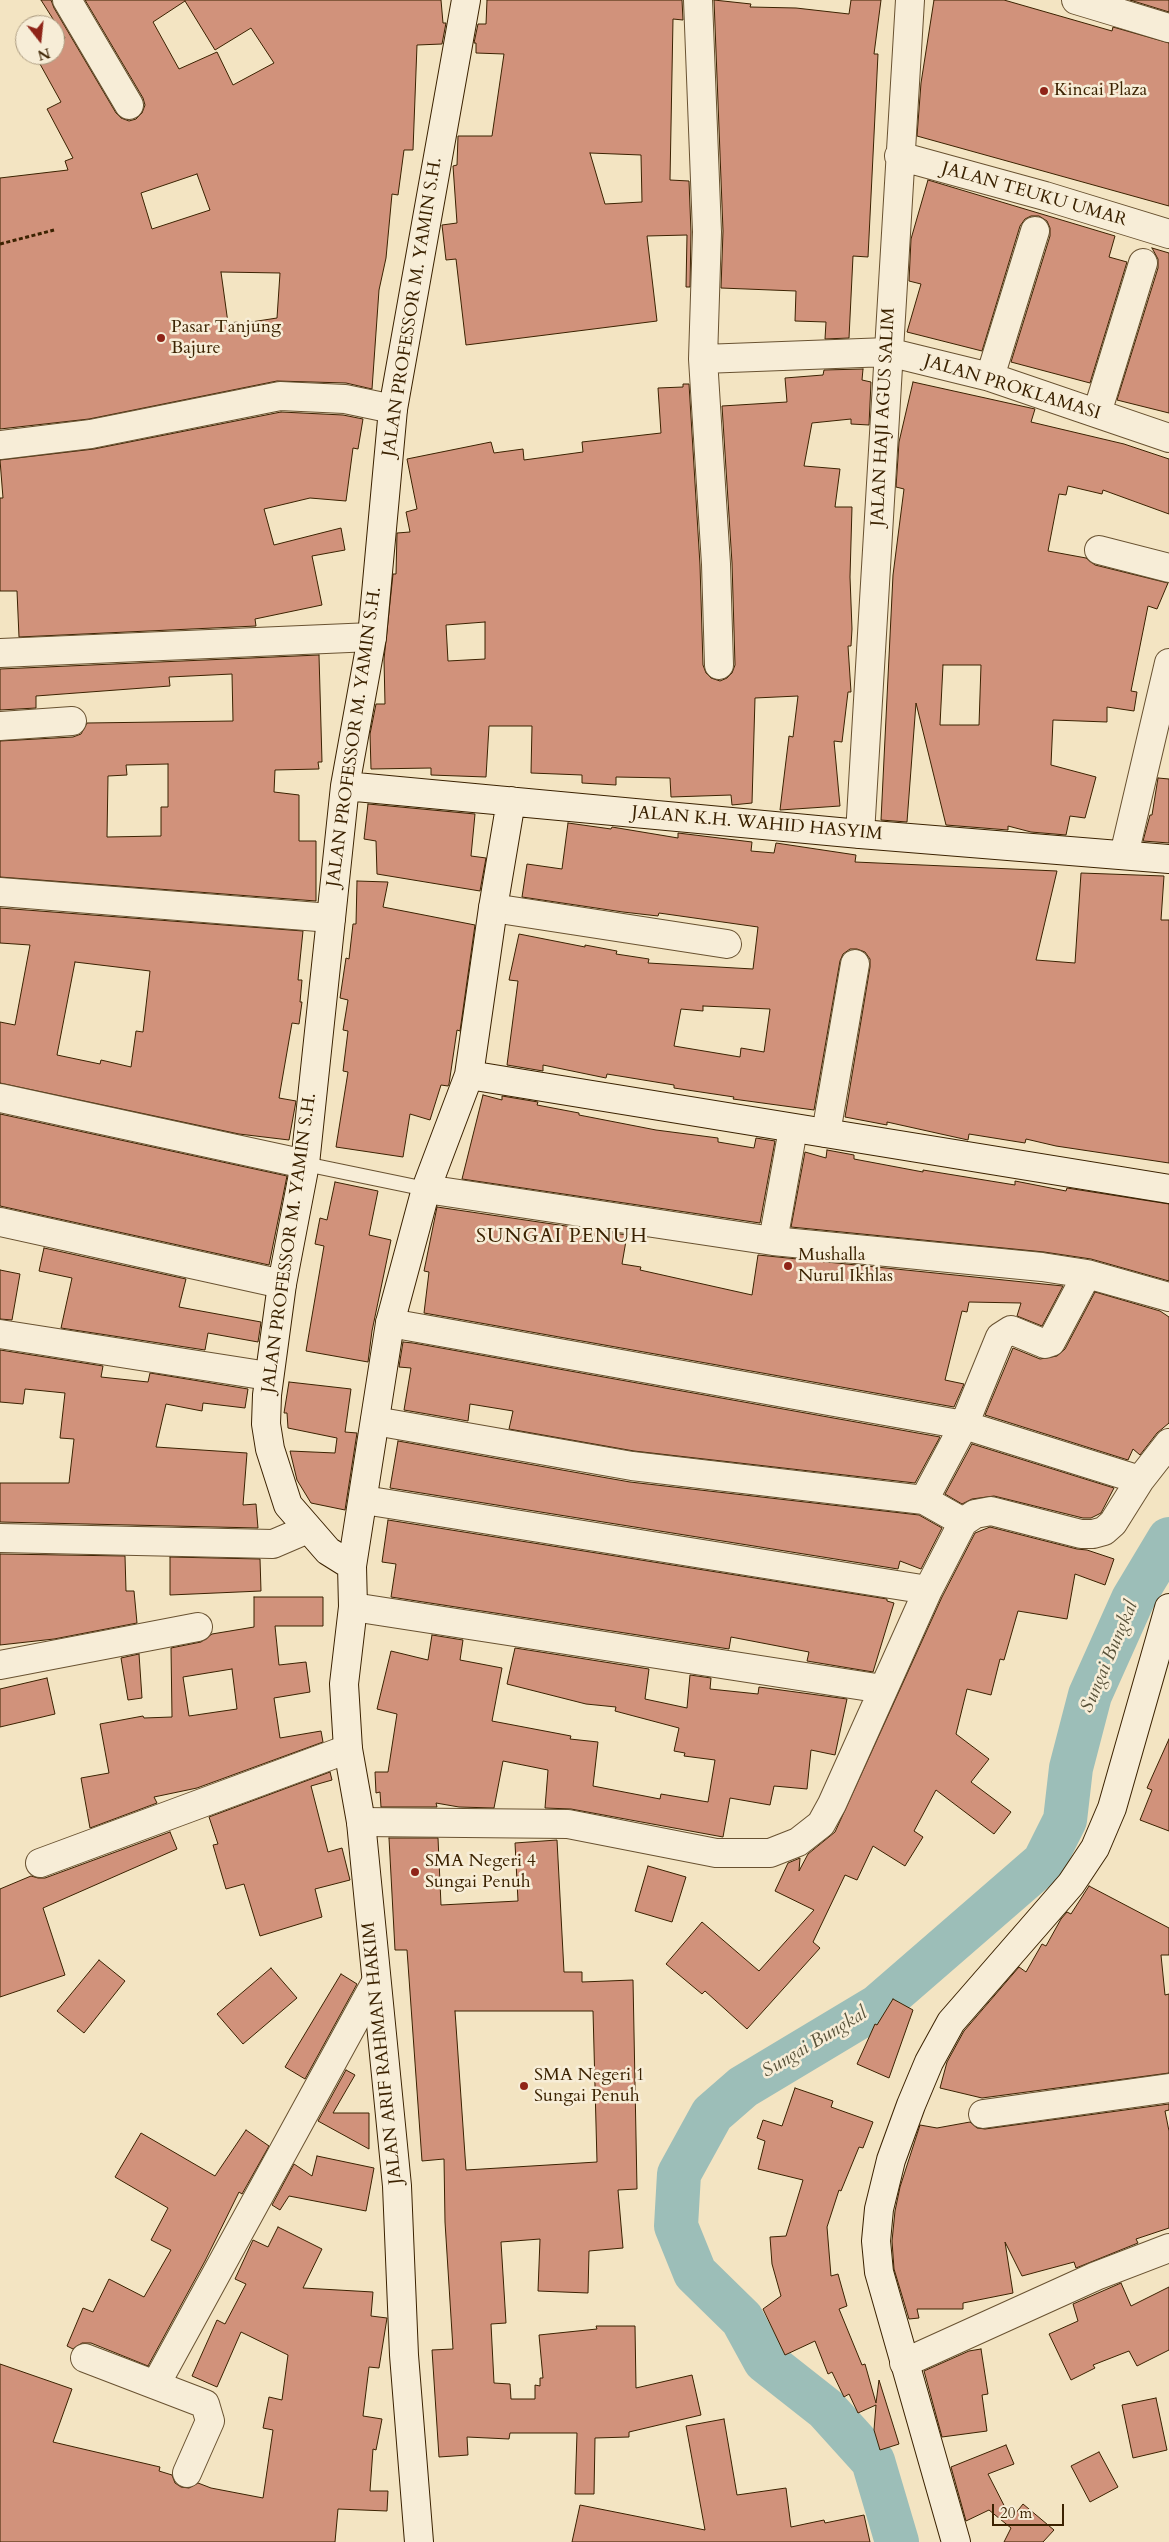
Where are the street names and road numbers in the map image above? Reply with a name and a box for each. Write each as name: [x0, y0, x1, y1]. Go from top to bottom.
street label: JALAN PROFESSOR M. YAMIN S.H.: [379, 156, 447, 458]
street label: JALAN TEUKU UMAR: [939, 158, 1129, 232]
street label: JALAN HAJI AGUS SALIM: [867, 307, 901, 527]
street label: JALAN PROKLAMASI: [921, 351, 1103, 425]
street label: JALAN PROFESSOR M. YAMIN S.H.: [323, 586, 387, 888]
street label: JALAN K.H. WAHID HASYIM: [631, 802, 883, 846]
street label: JALAN PROFESSOR M. YAMIN S.H.: [258, 1092, 322, 1394]
street label: JALAN ARIF RAHMAN HAKIM: [358, 1921, 408, 2185]

